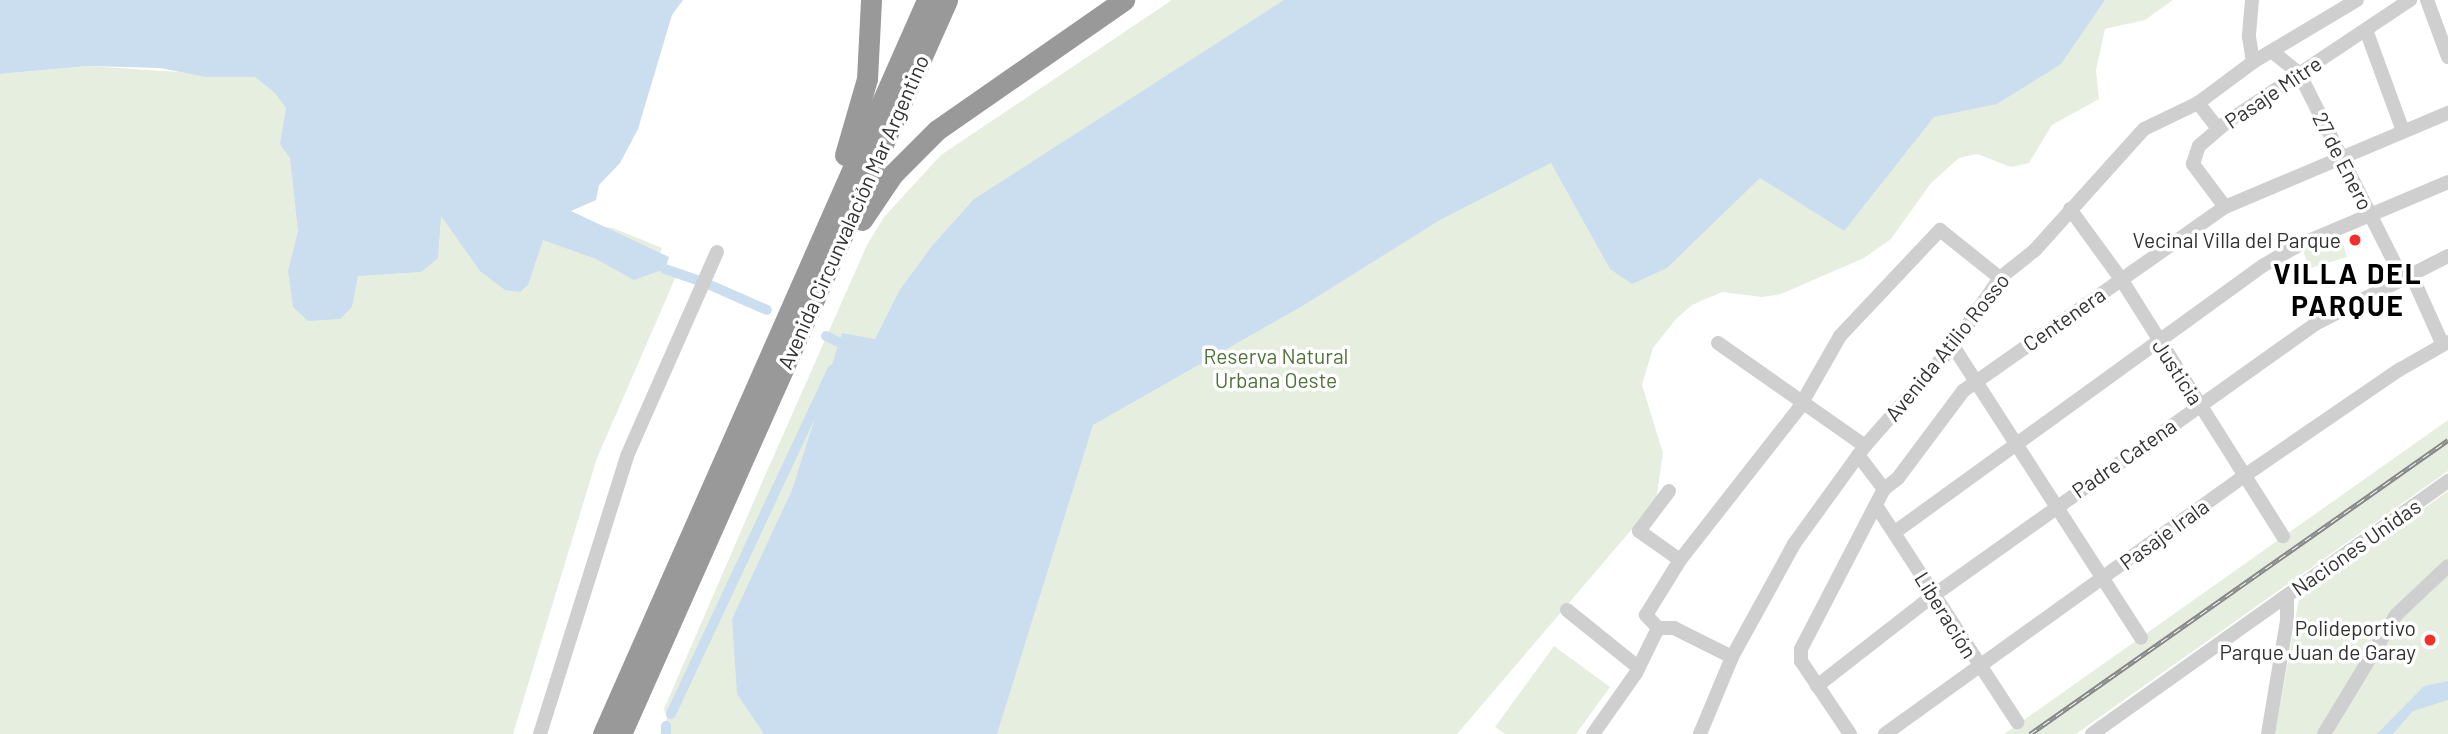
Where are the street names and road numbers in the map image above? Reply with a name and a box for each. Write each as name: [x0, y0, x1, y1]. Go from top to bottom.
street label: Pasaje Mitre: [2220, 50, 2326, 134]
street label: Avenida Circunvalación Mar Argentino: [772, 51, 934, 373]
street label: 27 de Enero: [2308, 108, 2378, 214]
street label: Avenida Atilio Rosso: [1880, 268, 2014, 426]
street label: Centenera: [2018, 282, 2110, 356]
street label: Justicia: [2147, 334, 2209, 410]
street label: Padre Catena: [2067, 413, 2181, 503]
street label: Pasaje Irala: [2115, 493, 2213, 575]
street label: Naciones Unidas: [2287, 493, 2425, 601]
street label: Liberación: [1910, 567, 1982, 663]

